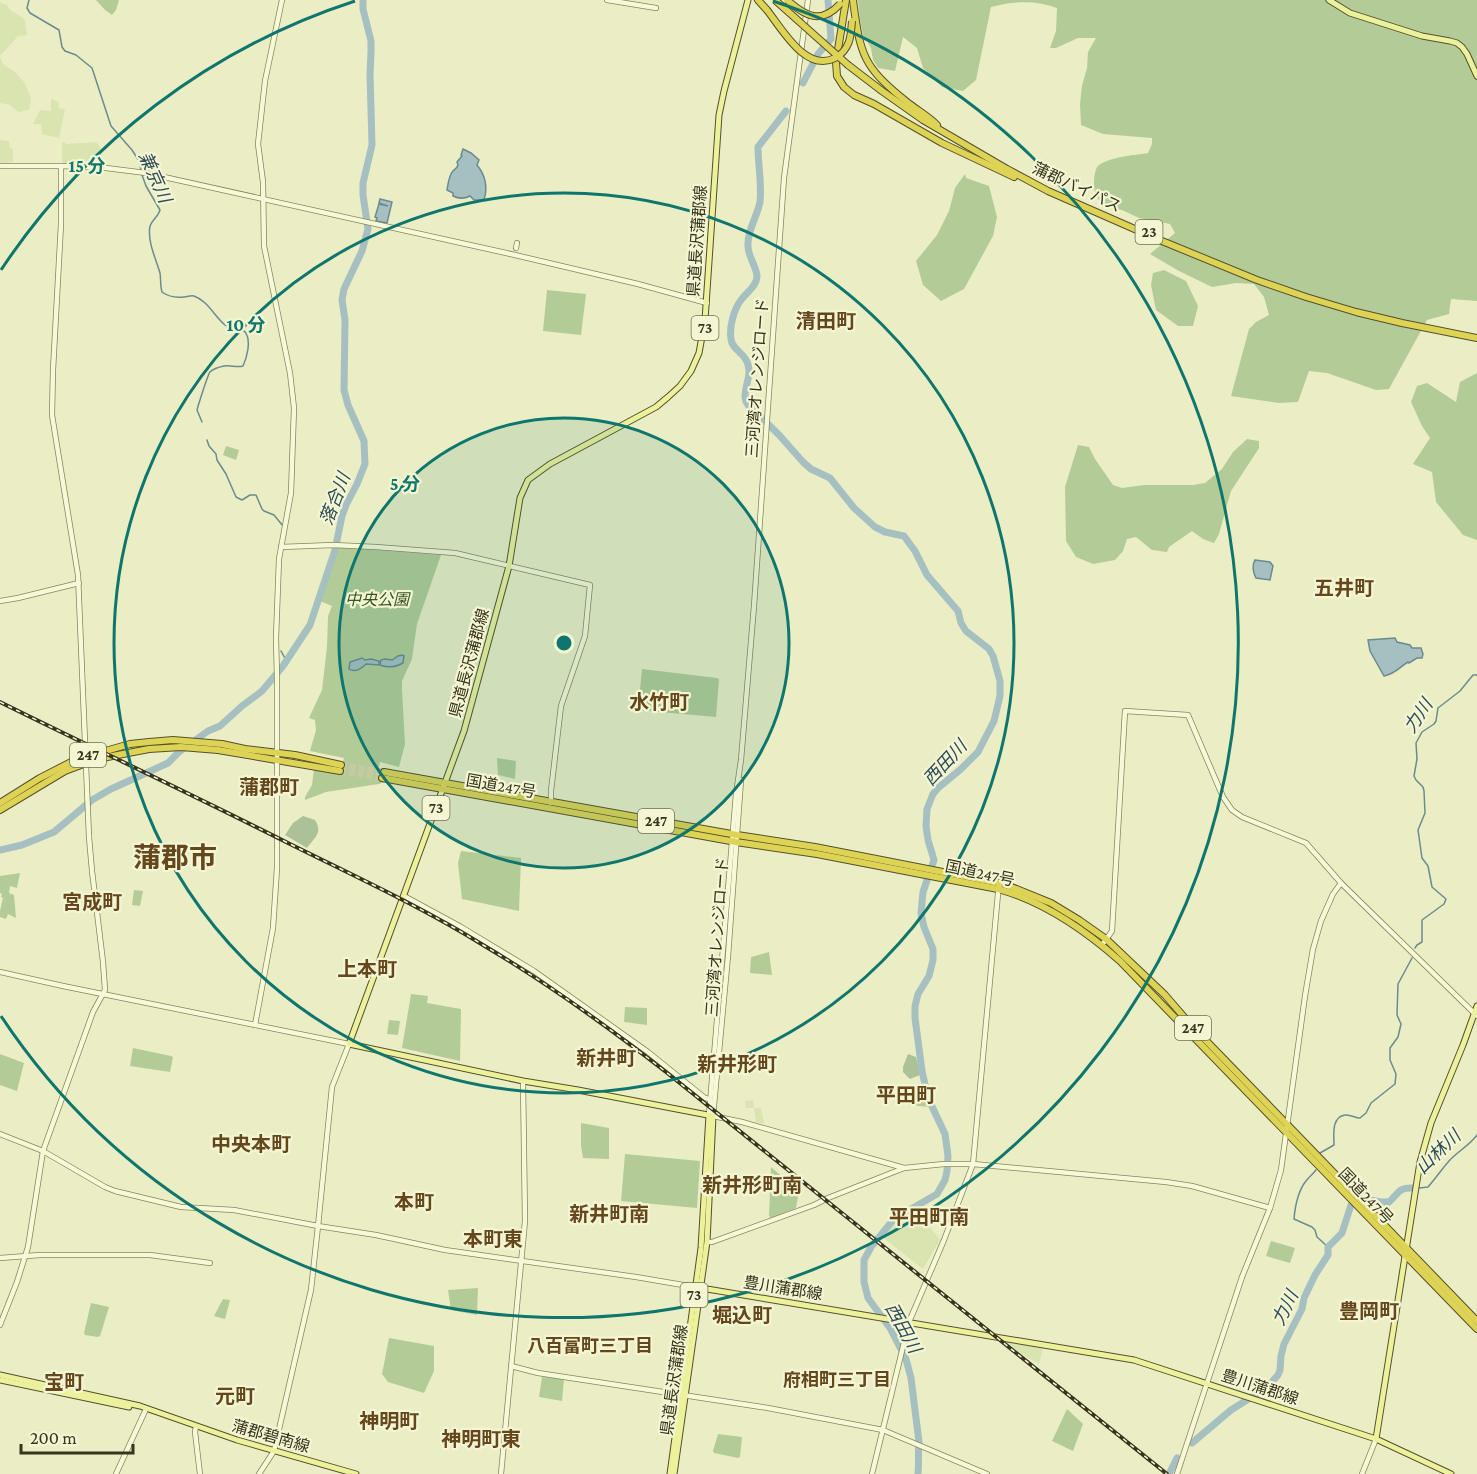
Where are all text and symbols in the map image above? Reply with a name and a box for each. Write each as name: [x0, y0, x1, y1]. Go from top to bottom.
water label: 兼京川: [135, 148, 176, 208]
text: 15 分: [68, 156, 106, 176]
street label: 蒲郡バイパス: [1030, 159, 1124, 215]
street label: 県道長沢蒲郡線: [685, 185, 709, 297]
road number: 23: [1136, 220, 1162, 244]
street label: 三河湾オレンジロード: [743, 298, 771, 458]
district label: 清田町: [796, 310, 856, 332]
text: 10 分: [226, 315, 266, 335]
road number: 73: [692, 316, 718, 340]
water label: 落合川: [316, 468, 355, 528]
text: 5 分: [390, 474, 420, 494]
district label: 五井町: [1314, 577, 1374, 599]
park label: 中央公園: [345, 591, 411, 608]
street label: 県道長沢蒲郡線: [446, 607, 492, 719]
centre of rings: [554, 633, 574, 653]
district label: 水竹町: [629, 691, 689, 713]
water label: 力川: [1400, 694, 1437, 737]
water label: 西田川: [919, 735, 972, 790]
road number: 247: [70, 743, 106, 767]
street label: 国道247号: [465, 771, 537, 801]
district label: 蒲郡町: [239, 776, 299, 798]
road number: 73: [422, 796, 450, 820]
road number: 247: [638, 809, 674, 833]
district label: 蒲郡市: [133, 842, 217, 873]
street label: 三河湾オレンジロード: [703, 857, 731, 1017]
street label: 国道247号: [944, 857, 1016, 889]
district label: 宮成町: [62, 891, 122, 913]
district label: 上本町: [337, 958, 397, 980]
road number: 247: [1175, 1016, 1211, 1040]
district label: 新井町: [576, 1047, 636, 1069]
district label: 新井形町: [697, 1053, 777, 1075]
district label: 平田町: [876, 1084, 936, 1106]
water label: 山林川: [1412, 1125, 1466, 1178]
district label: 中央本町: [211, 1133, 291, 1155]
street label: 国道247号: [1335, 1165, 1397, 1227]
district label: 新井形町南: [702, 1174, 802, 1196]
district label: 本町: [394, 1191, 434, 1213]
district label: 新井町南: [569, 1203, 649, 1225]
district label: 平田町南: [889, 1206, 969, 1228]
district label: 本町東: [463, 1228, 523, 1250]
street label: 豊川蒲郡線: [742, 1273, 824, 1303]
road number: 73: [680, 1283, 708, 1307]
water label: 力川: [1268, 1286, 1303, 1329]
water label: 西田川: [881, 1300, 926, 1358]
district label: 豊岡町: [1339, 1300, 1399, 1322]
district label: 堀込町: [712, 1304, 772, 1326]
street label: 県道長沢蒲郡線: [658, 1323, 690, 1437]
district label: 八百富町三丁目: [527, 1336, 653, 1356]
street label: 豊川蒲郡線: [1219, 1367, 1301, 1407]
district label: 府相町三丁目: [783, 1370, 891, 1390]
district label: 宝町: [44, 1371, 84, 1393]
district label: 元町: [215, 1385, 255, 1407]
district label: 神明町: [359, 1410, 419, 1432]
scale bar: [21, 1417, 134, 1455]
street label: 蒲郡碧南線: [230, 1417, 312, 1455]
text: 200 m: [30, 1428, 77, 1448]
district label: 神明町東: [441, 1428, 521, 1450]

